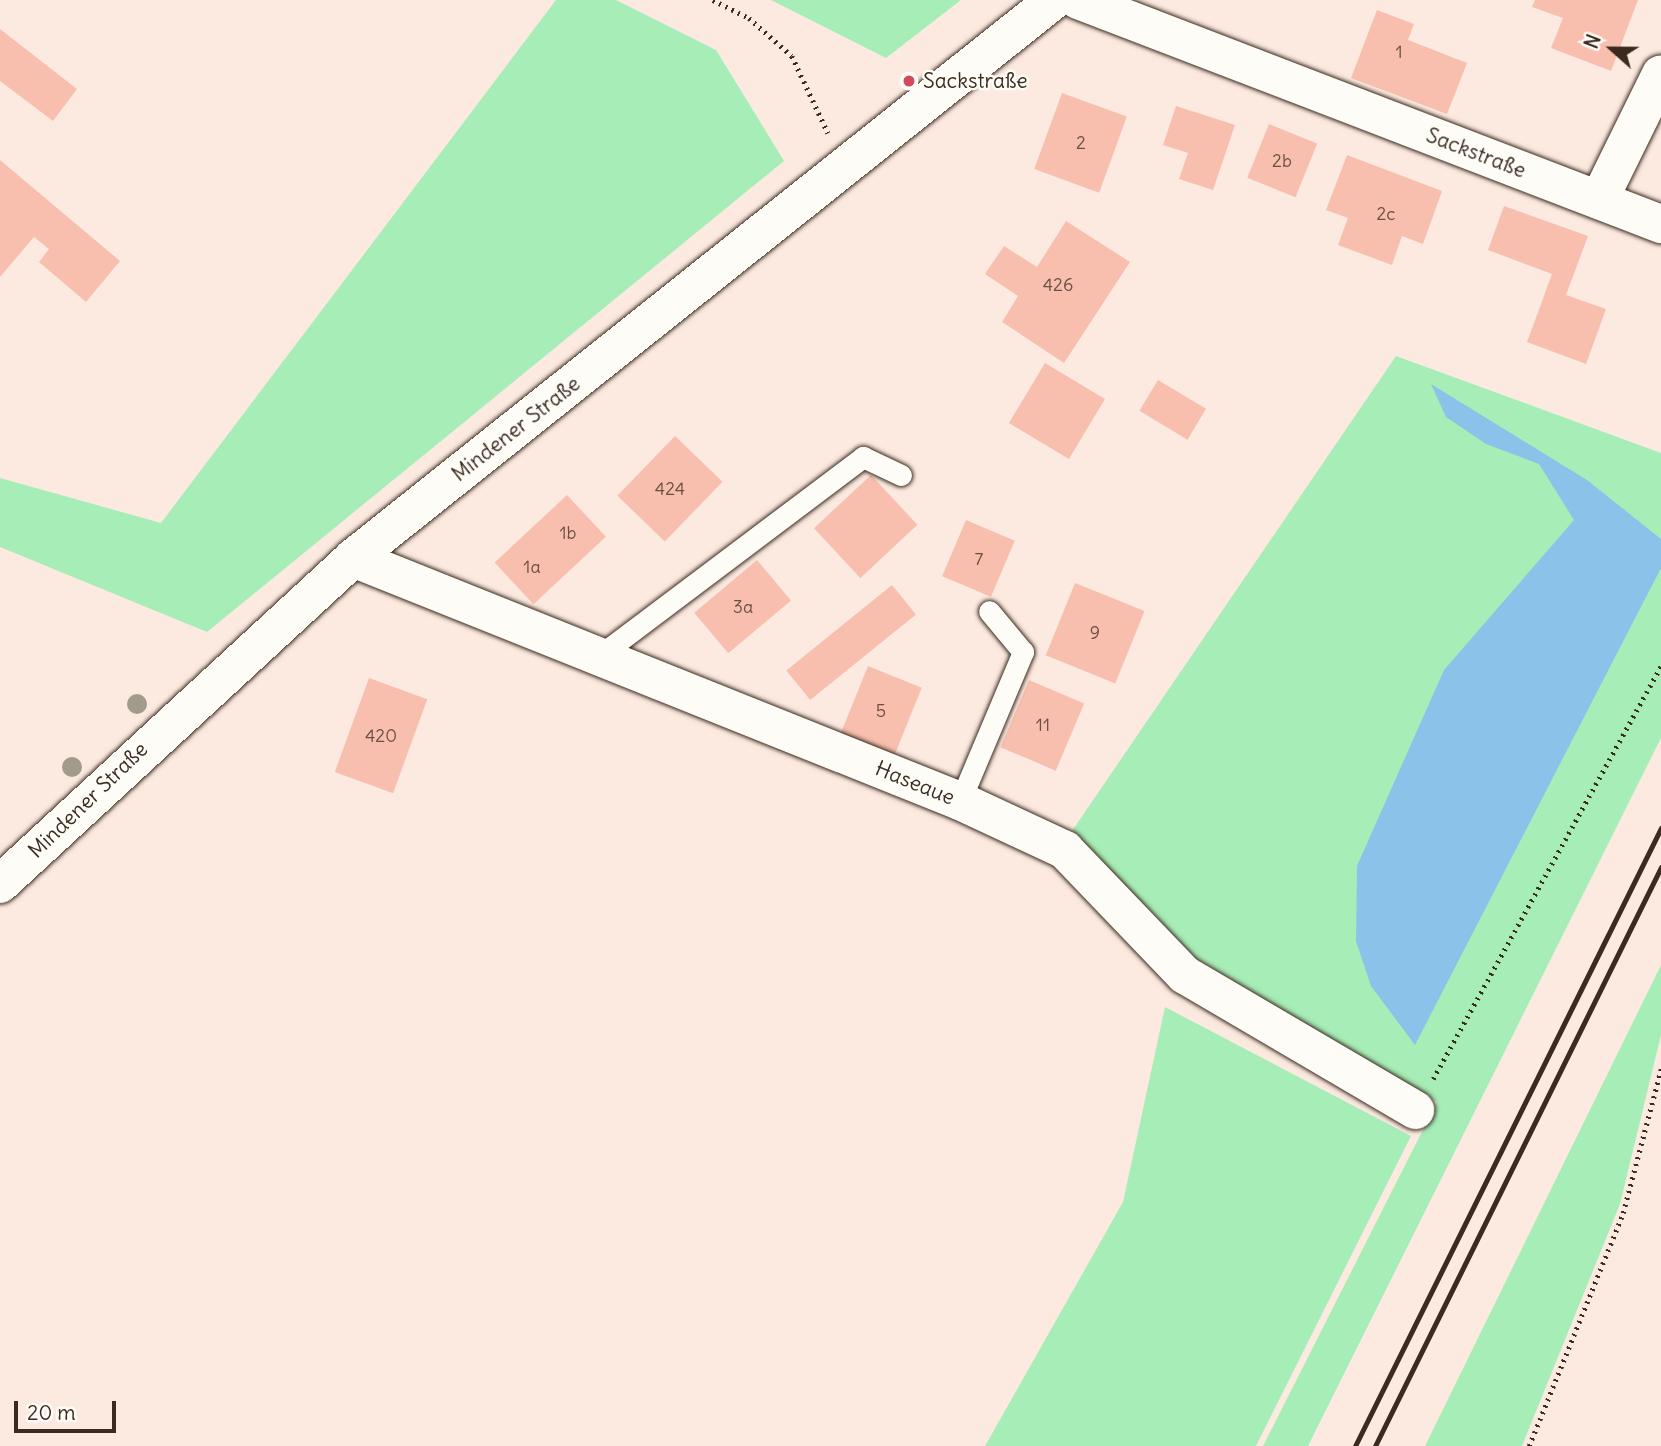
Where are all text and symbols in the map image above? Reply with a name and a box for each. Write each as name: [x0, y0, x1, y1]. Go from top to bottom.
north arrow: [1577, 14, 1647, 84]
text: N: [1579, 31, 1606, 52]
house number: 1: [1395, 41, 1403, 63]
place label: Sackstraße: [923, 68, 1028, 94]
marker: Sackstraße: [901, 73, 917, 89]
street label: Sackstraße: [1423, 122, 1529, 184]
house number: 2: [1076, 132, 1086, 154]
house number: 2b: [1272, 150, 1292, 172]
house number: 2c: [1376, 203, 1396, 225]
house number: 426: [1043, 274, 1073, 296]
street label: Mindener Straße: [447, 371, 585, 487]
house number: 424: [655, 478, 685, 500]
house number: 1b: [559, 522, 577, 544]
house number: 7: [975, 548, 983, 570]
house number: 1a: [523, 556, 541, 578]
house number: 3a: [733, 596, 753, 618]
house number: 9: [1090, 622, 1100, 644]
house number: 5: [876, 700, 886, 722]
house number: 11: [1036, 714, 1050, 736]
house number: 420: [365, 725, 397, 747]
street label: Mindener Straße: [23, 737, 153, 863]
street label: Haseaue: [872, 756, 958, 810]
scale bar: [18, 1386, 119, 1430]
text: 20 m: [27, 1399, 76, 1426]

